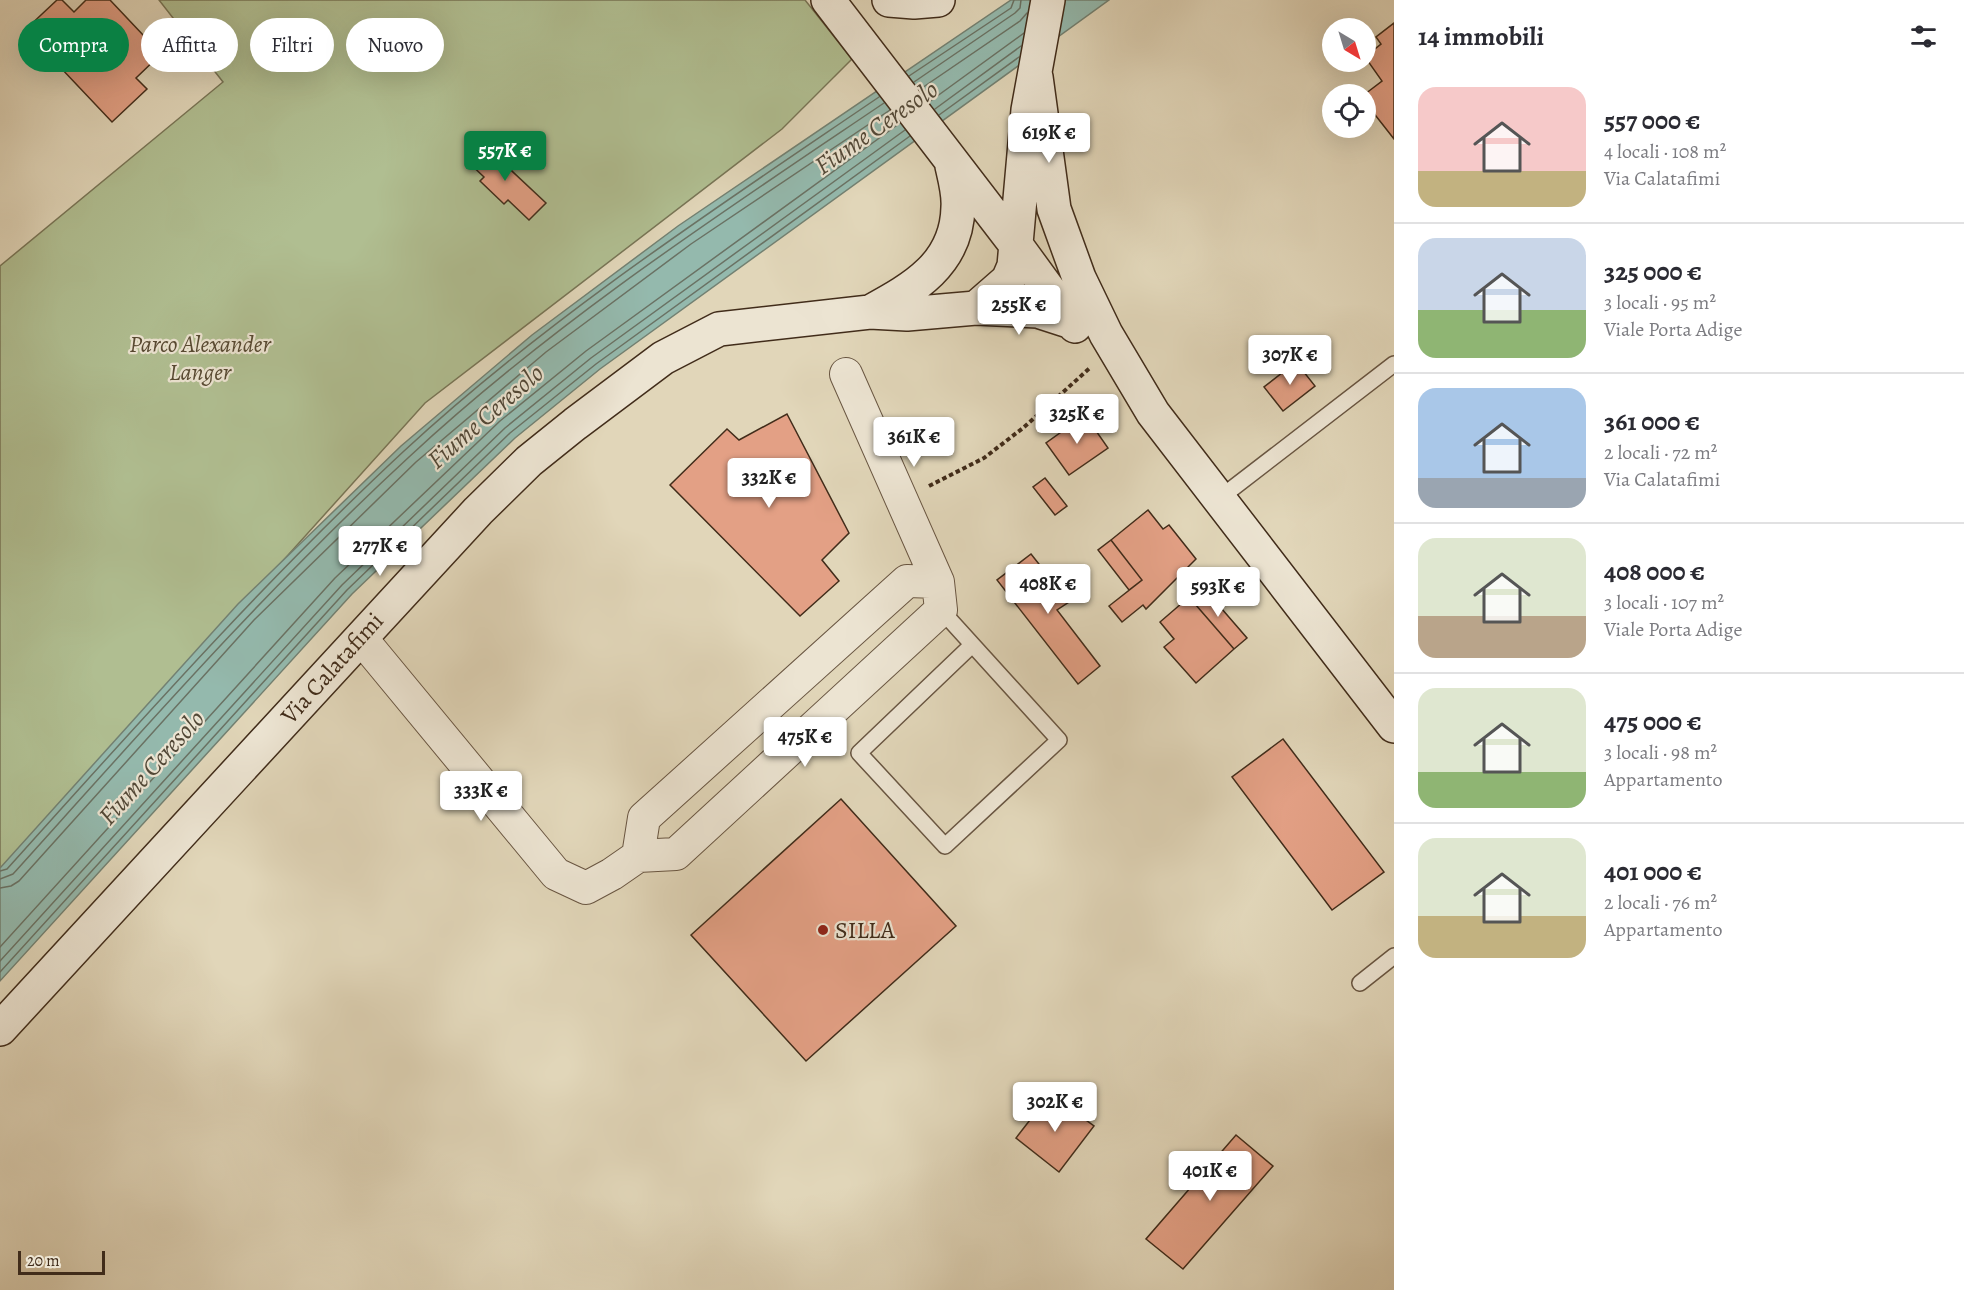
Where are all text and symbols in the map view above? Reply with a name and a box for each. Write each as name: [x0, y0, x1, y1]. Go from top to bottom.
chip: Compra: [18, 18, 129, 72]
chip: Affitta: [141, 18, 238, 72]
chip: Filtri: [250, 18, 334, 72]
chip: Nuovo: [346, 18, 444, 72]
north arrow: [1322, 18, 1376, 72]
map controls: [1322, 18, 1376, 138]
text: 14 immobili: [1418, 19, 1544, 54]
icon: filters: [1907, 20, 1940, 53]
water label: Fiume Ceresolo: [807, 72, 945, 183]
button: locate: [1322, 84, 1376, 138]
text: 557 000 €: [1604, 103, 1701, 138]
icon: home: [1466, 111, 1538, 183]
pin: 619K €: [1000, 113, 1098, 164]
text: 619K €: [1022, 119, 1076, 146]
pin: 557K €: [456, 131, 554, 182]
text: 557K €: [478, 137, 532, 164]
text: 4 locali · 108 m²: [1604, 138, 1726, 165]
text: Via Calatafimi: [1604, 165, 1720, 192]
text: 325 000 €: [1604, 254, 1702, 289]
icon: home: [1466, 262, 1538, 334]
pin: 255K €: [970, 285, 1068, 336]
text: 3 locali · 95 m²: [1604, 289, 1716, 316]
text: 255K €: [992, 291, 1046, 318]
text: Viale Porta Adige: [1604, 316, 1743, 343]
park label: Parco Alexander Langer: [129, 328, 271, 388]
pin: 307K €: [1241, 335, 1339, 386]
text: 307K €: [1262, 341, 1318, 368]
water label: Fiume Ceresolo: [420, 356, 551, 477]
pin: 325K €: [1028, 394, 1126, 445]
text: 325K €: [1050, 400, 1104, 427]
text: 361 000 €: [1604, 404, 1700, 439]
icon: home: [1466, 412, 1538, 484]
pin: 361K €: [865, 417, 963, 468]
text: 361K €: [887, 423, 941, 450]
text: 2 locali · 72 m²: [1604, 439, 1717, 466]
pin: 332K €: [720, 458, 818, 509]
text: 332K €: [742, 464, 796, 491]
text: Via Calatafimi: [1604, 466, 1720, 493]
pin: 277K €: [331, 526, 429, 577]
text: 277K €: [353, 532, 407, 559]
text: 408 000 €: [1604, 554, 1705, 589]
icon: home: [1466, 562, 1538, 634]
pin: 408K €: [999, 564, 1097, 615]
pin: 593K €: [1169, 567, 1267, 618]
text: 408K €: [1019, 570, 1077, 597]
text: 593K €: [1191, 573, 1245, 600]
text: 3 locali · 107 m²: [1604, 589, 1724, 616]
street label: Via Calatafimi: [273, 605, 391, 731]
text: Viale Porta Adige: [1604, 616, 1743, 643]
water label: Fiume Ceresolo: [90, 702, 212, 832]
text: 475 000 €: [1604, 704, 1702, 739]
icon: home: [1466, 712, 1538, 784]
pin: 475K €: [756, 717, 854, 768]
text: 475K €: [778, 723, 832, 750]
text: 3 locali · 98 m²: [1604, 739, 1717, 766]
text: Appartamento: [1604, 766, 1722, 793]
pin: 333K €: [432, 771, 530, 822]
text: 333K €: [454, 777, 508, 804]
text: 401 000 €: [1604, 854, 1702, 889]
icon: home: [1466, 862, 1538, 934]
text: 2 locali · 76 m²: [1604, 889, 1717, 916]
place label: SILLA: [835, 914, 896, 946]
text: Appartamento: [1604, 916, 1722, 943]
marker: SILLA: [816, 923, 830, 937]
pin: 302K €: [1006, 1082, 1104, 1133]
text: 302K €: [1027, 1088, 1083, 1115]
pin: 401K €: [1161, 1151, 1259, 1202]
text: 401K €: [1183, 1157, 1237, 1184]
scale bar: [18, 1248, 105, 1276]
text: 20 m: [27, 1250, 60, 1272]

